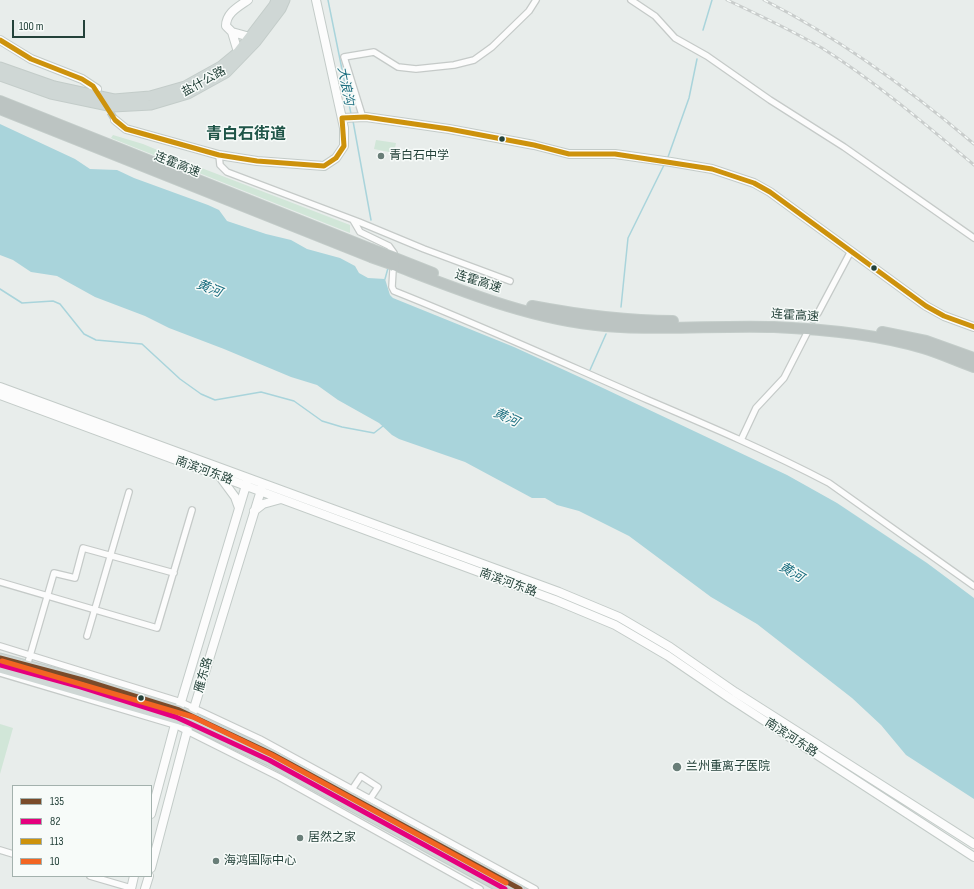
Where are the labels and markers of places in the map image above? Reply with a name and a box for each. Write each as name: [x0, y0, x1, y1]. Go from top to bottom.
unlabelled marker: [497, 134, 507, 144]
place label: 青白石中学: [389, 149, 449, 163]
marker: 青白石中学: [376, 151, 386, 161]
unlabelled marker: [869, 263, 879, 273]
unlabelled marker: [136, 693, 146, 703]
place label: 兰州重离子医院: [686, 760, 770, 774]
marker: 兰州重离子医院: [671, 761, 683, 773]
place label: 居然之家: [308, 831, 356, 845]
marker: 居然之家: [295, 833, 305, 843]
place label: 海鸿国际中心: [224, 854, 296, 868]
marker: 海鸿国际中心: [211, 856, 221, 866]

